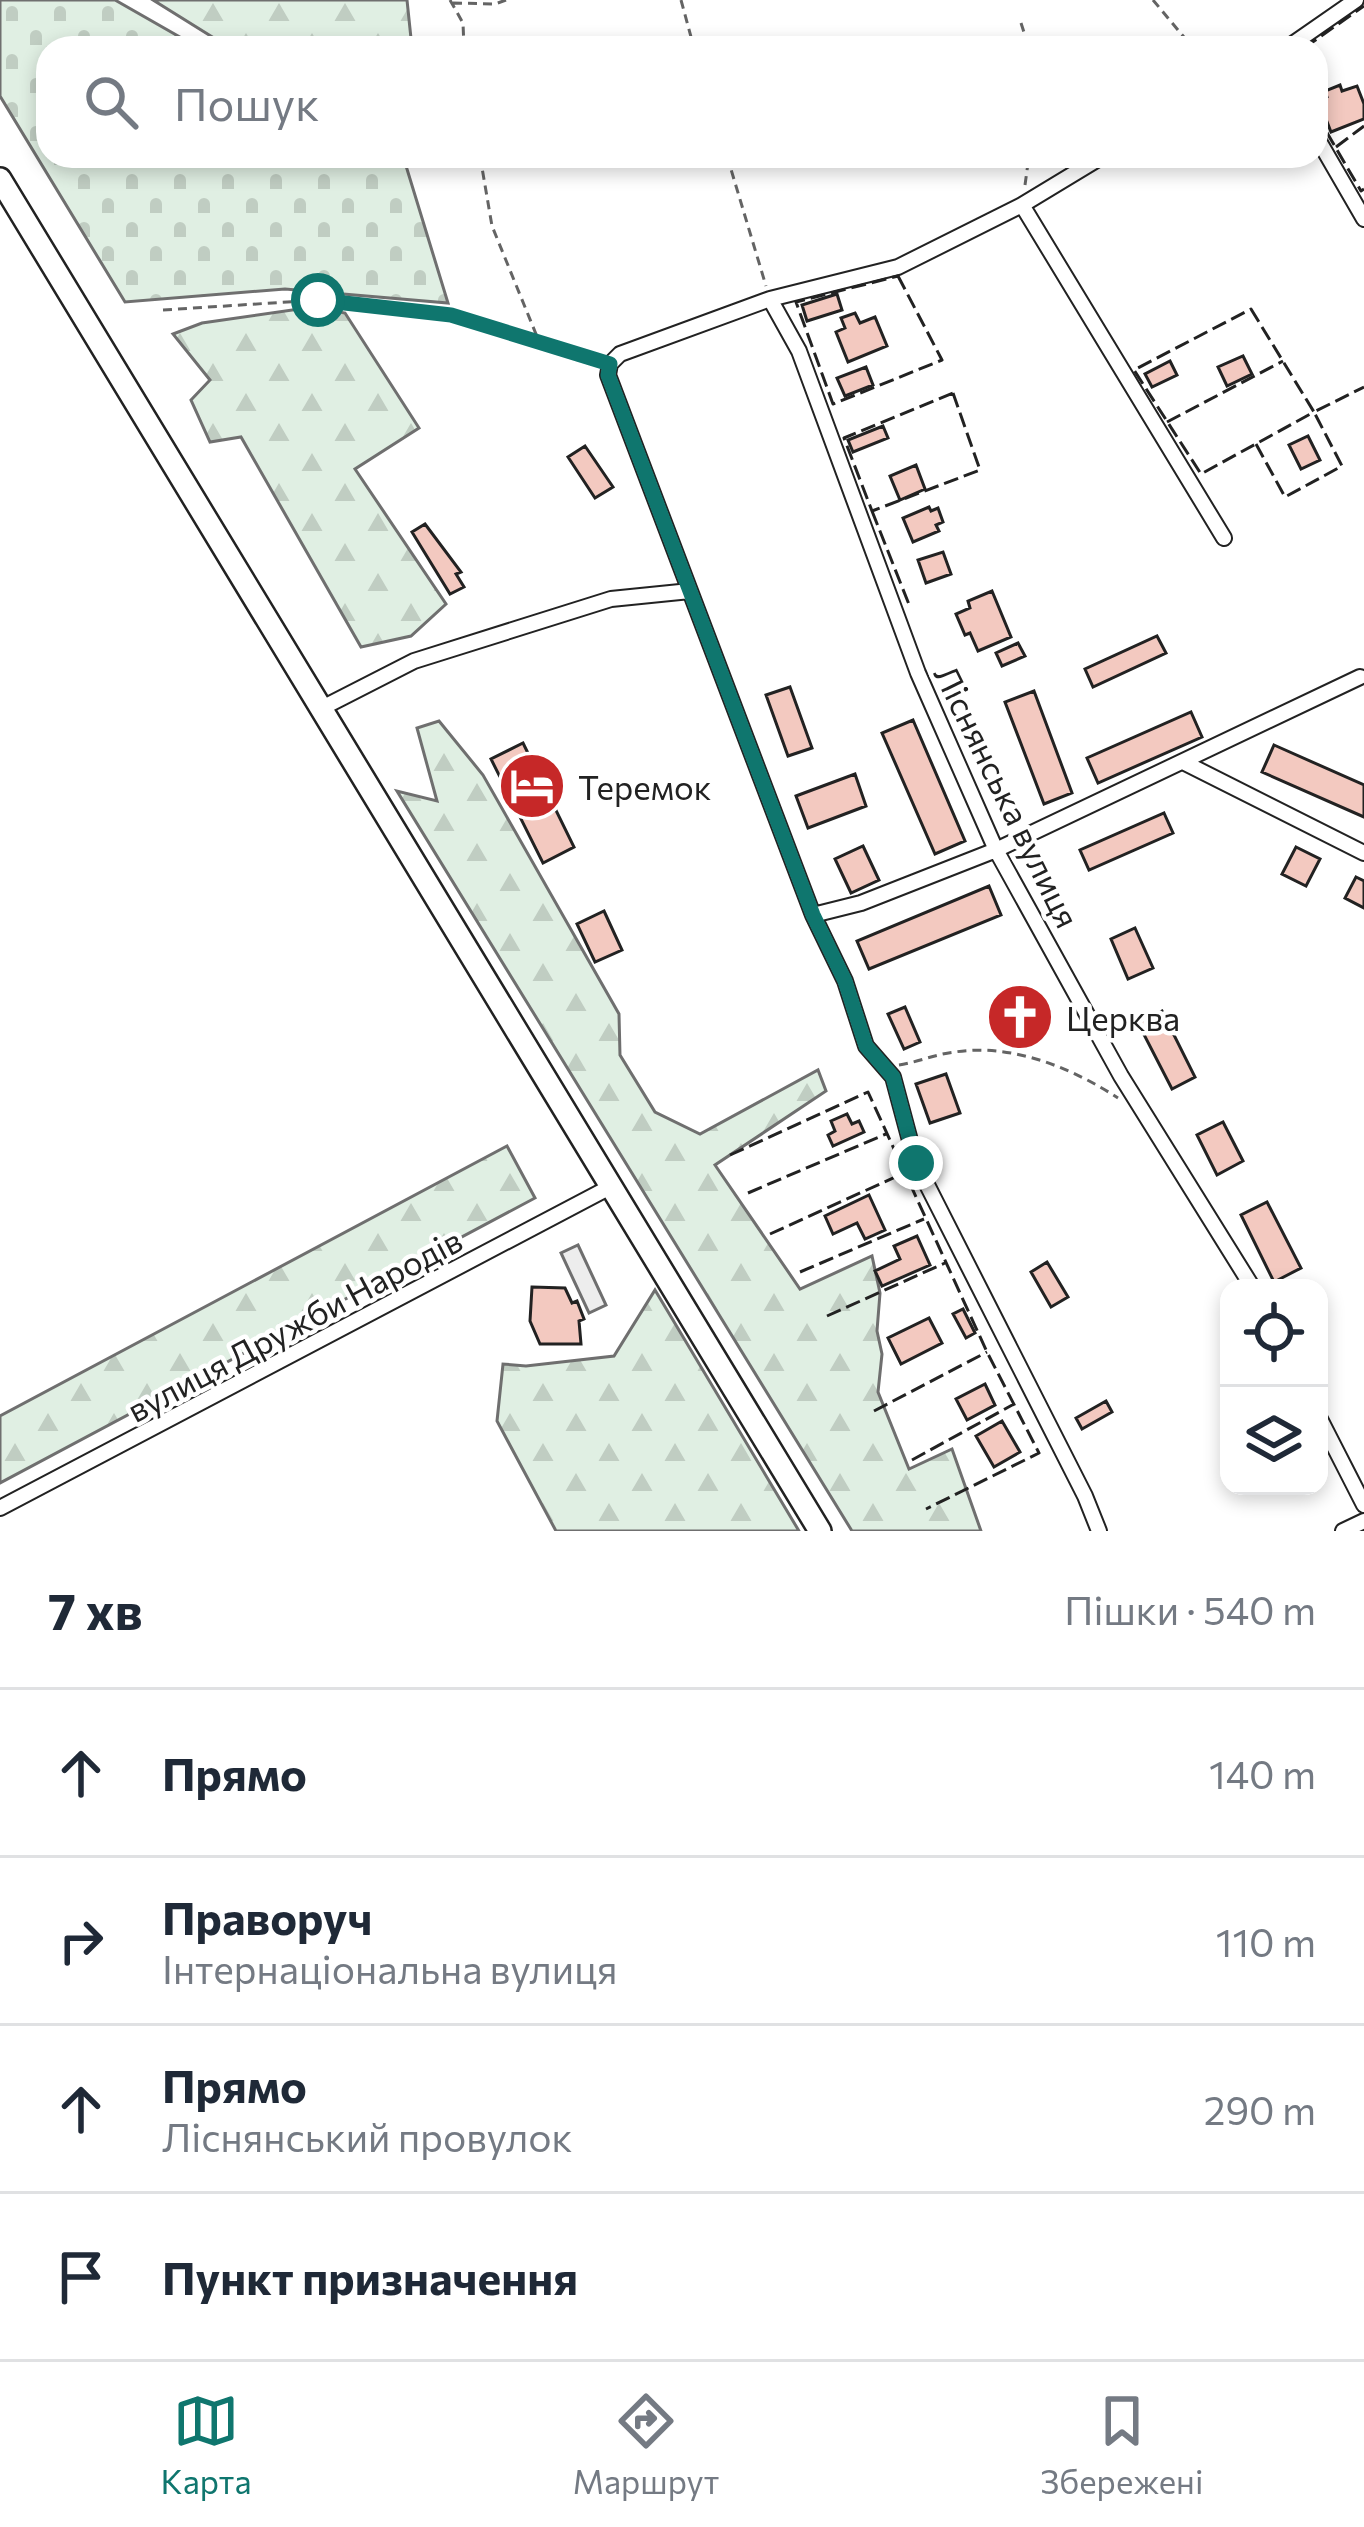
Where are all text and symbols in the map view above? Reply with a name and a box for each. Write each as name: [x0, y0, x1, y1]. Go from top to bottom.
search box: [36, 36, 1328, 168]
icon: search: [78, 69, 144, 135]
text: Пошук: [174, 75, 319, 130]
route start: [291, 273, 345, 327]
street label: Ліснянська вулиця: [927, 658, 1089, 934]
hotel icon: Теремок: [497, 751, 567, 821]
place label: Теремок: [578, 766, 712, 807]
church icon: Церква: [985, 982, 1055, 1052]
place label: Церква: [1066, 997, 1180, 1038]
route end: [889, 1136, 943, 1190]
street label: вулиця Дружби Народів: [120, 1218, 468, 1430]
map controls: [1220, 1279, 1328, 1495]
button: locate: [1220, 1279, 1328, 1387]
button: layers: [1220, 1387, 1328, 1495]
text: 7 хв: [48, 1578, 143, 1641]
text: Пішки · 540 m: [1064, 1585, 1316, 1633]
icon: ahead: [48, 1740, 114, 1806]
text: Прямо: [162, 1745, 307, 1800]
text: 140 m: [1209, 1749, 1316, 1797]
text: Праворуч: [162, 1889, 372, 1944]
icon: right: [48, 1908, 114, 1974]
text: 110 m: [1216, 1917, 1316, 1965]
text: Інтернаціональна вулиця: [162, 1944, 617, 1992]
text: Прямо: [162, 2057, 307, 2112]
icon: ahead: [48, 2076, 114, 2142]
text: 290 m: [1204, 2085, 1316, 2133]
text: Ліснянський провулок: [162, 2112, 572, 2160]
icon: arrive: [48, 2244, 114, 2310]
text: Пункт призначення: [162, 2249, 578, 2304]
tab: Карта: [161, 2388, 252, 2501]
tab: Маршрут: [573, 2388, 719, 2501]
tab: Збережені: [1040, 2388, 1203, 2501]

